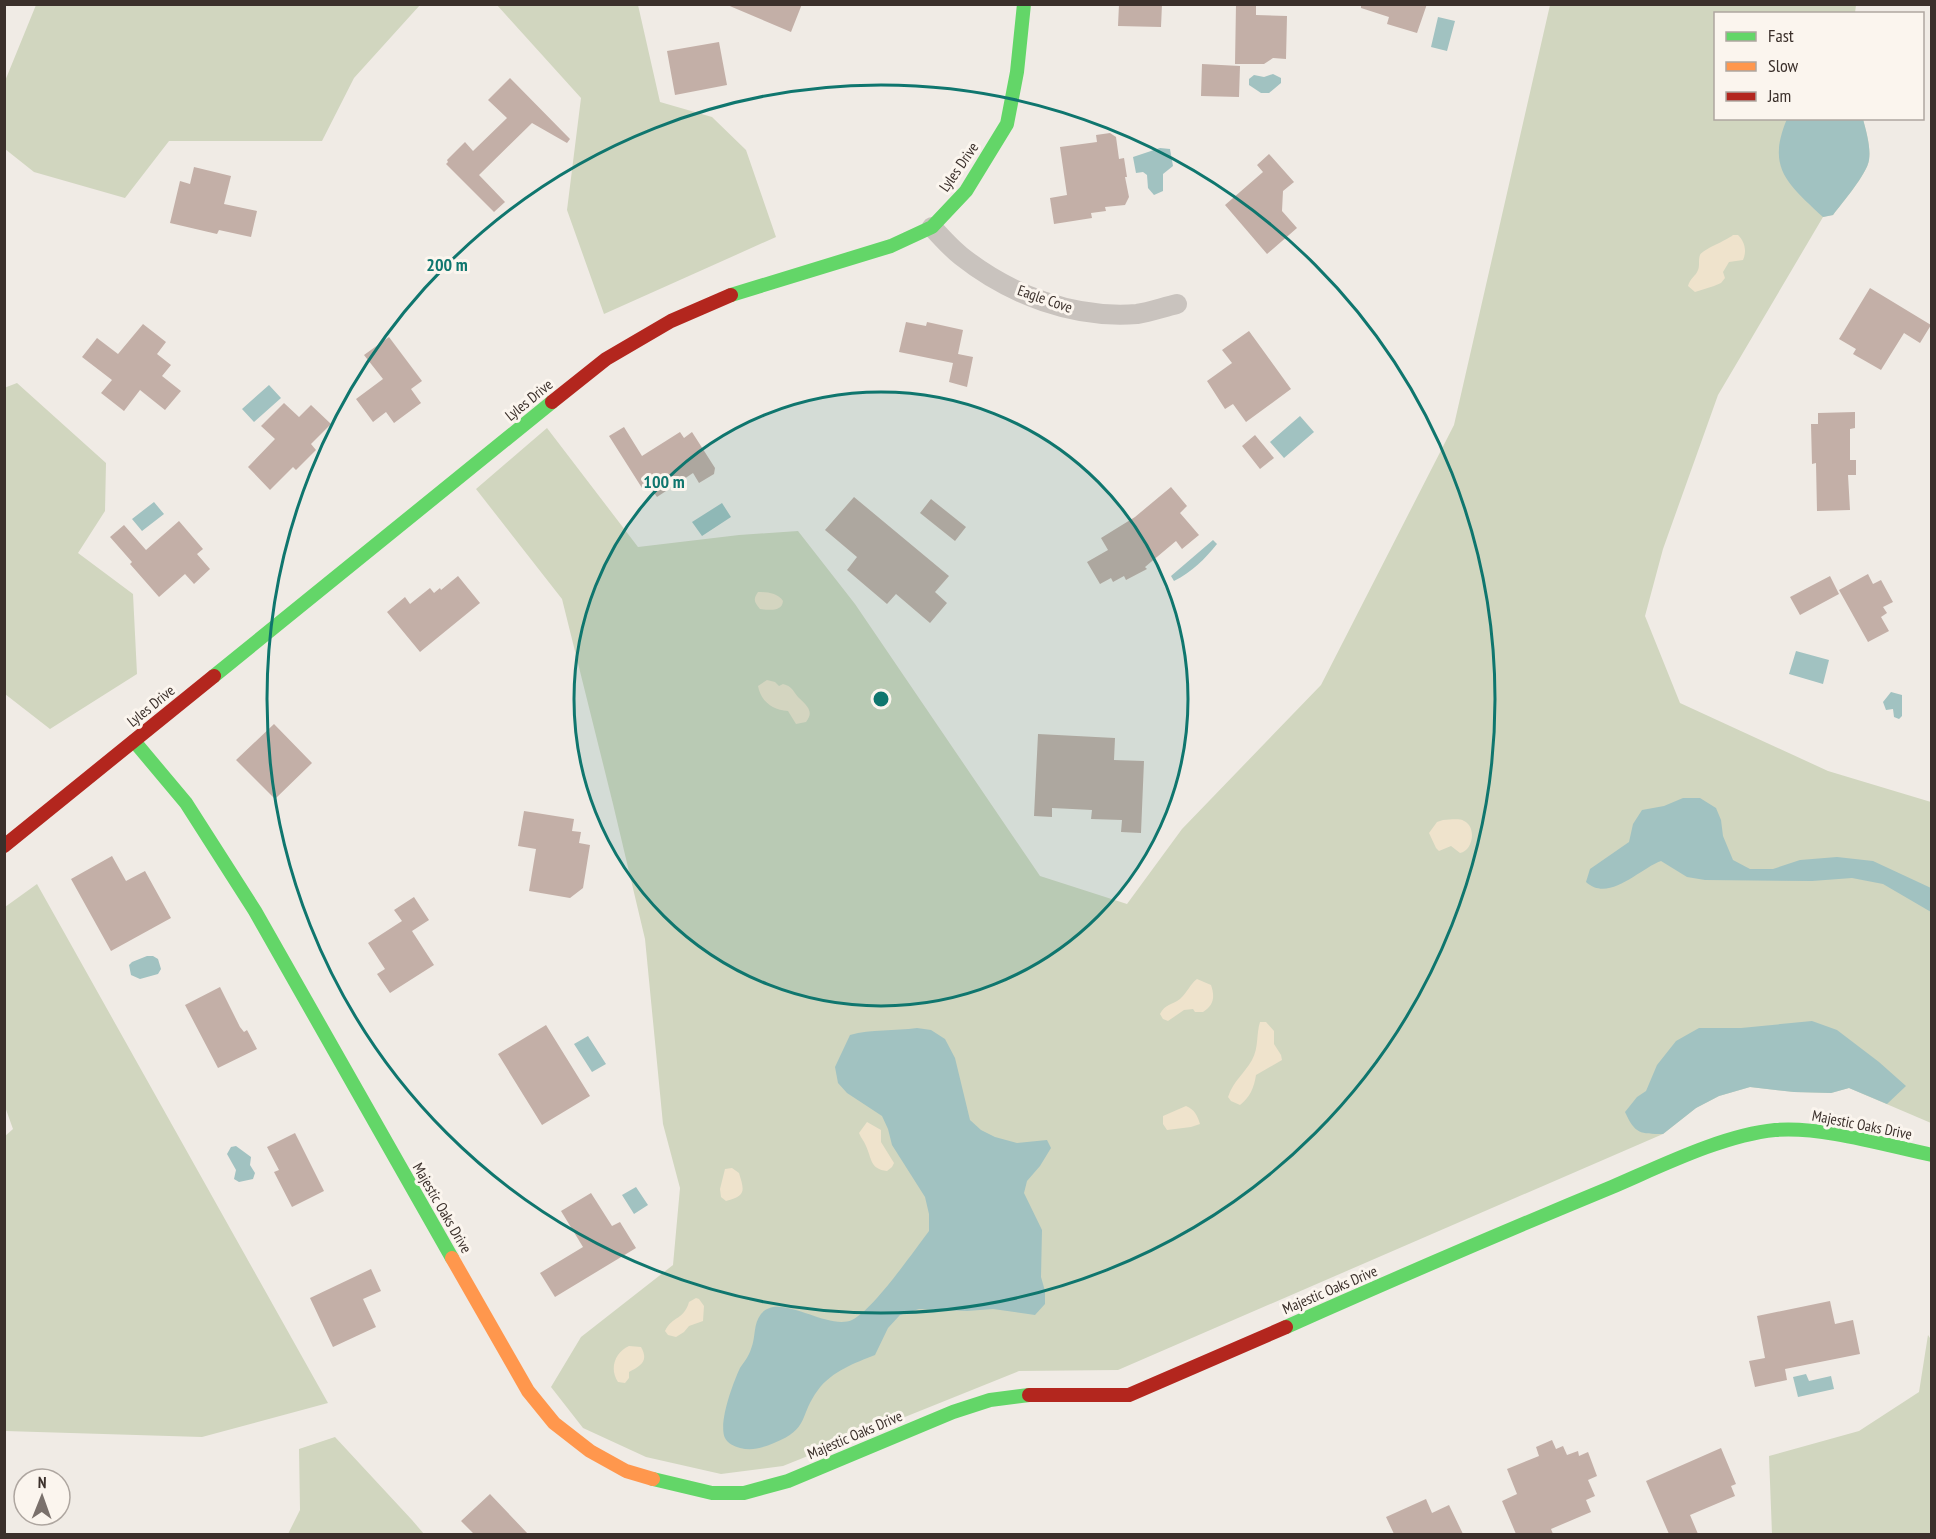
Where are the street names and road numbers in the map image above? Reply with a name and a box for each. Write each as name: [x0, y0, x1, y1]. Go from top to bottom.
street label: Lyles Drive: [935, 138, 982, 195]
street label: Eagle Cove: [1015, 280, 1075, 317]
street label: Lyles Drive: [501, 375, 556, 425]
street label: Lyles Drive: [123, 681, 178, 731]
street label: Majestic Oaks Drive: [1811, 1106, 1914, 1143]
street label: Majestic Oaks Drive: [409, 1159, 476, 1256]
street label: Majestic Oaks Drive: [1279, 1261, 1380, 1318]
street label: Majestic Oaks Drive: [804, 1406, 905, 1463]

